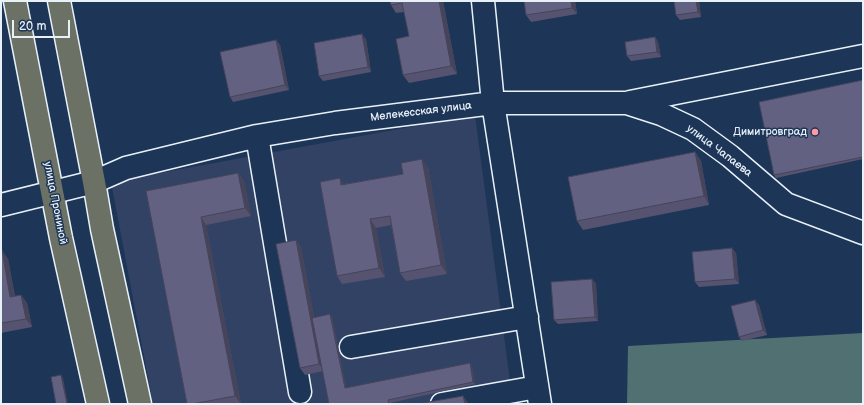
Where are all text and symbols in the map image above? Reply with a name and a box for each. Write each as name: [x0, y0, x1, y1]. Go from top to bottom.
scale bar: [14, 12, 72, 38]
text: 20 m: [19, 19, 46, 34]
street label: Мелекесская улица: [369, 99, 473, 125]
street label: улица Чапаева: [684, 122, 754, 180]
place label: Димитровград: [733, 125, 807, 139]
marker: Димитровград: [810, 127, 820, 137]
street label: улица Прониной: [40, 160, 70, 246]

